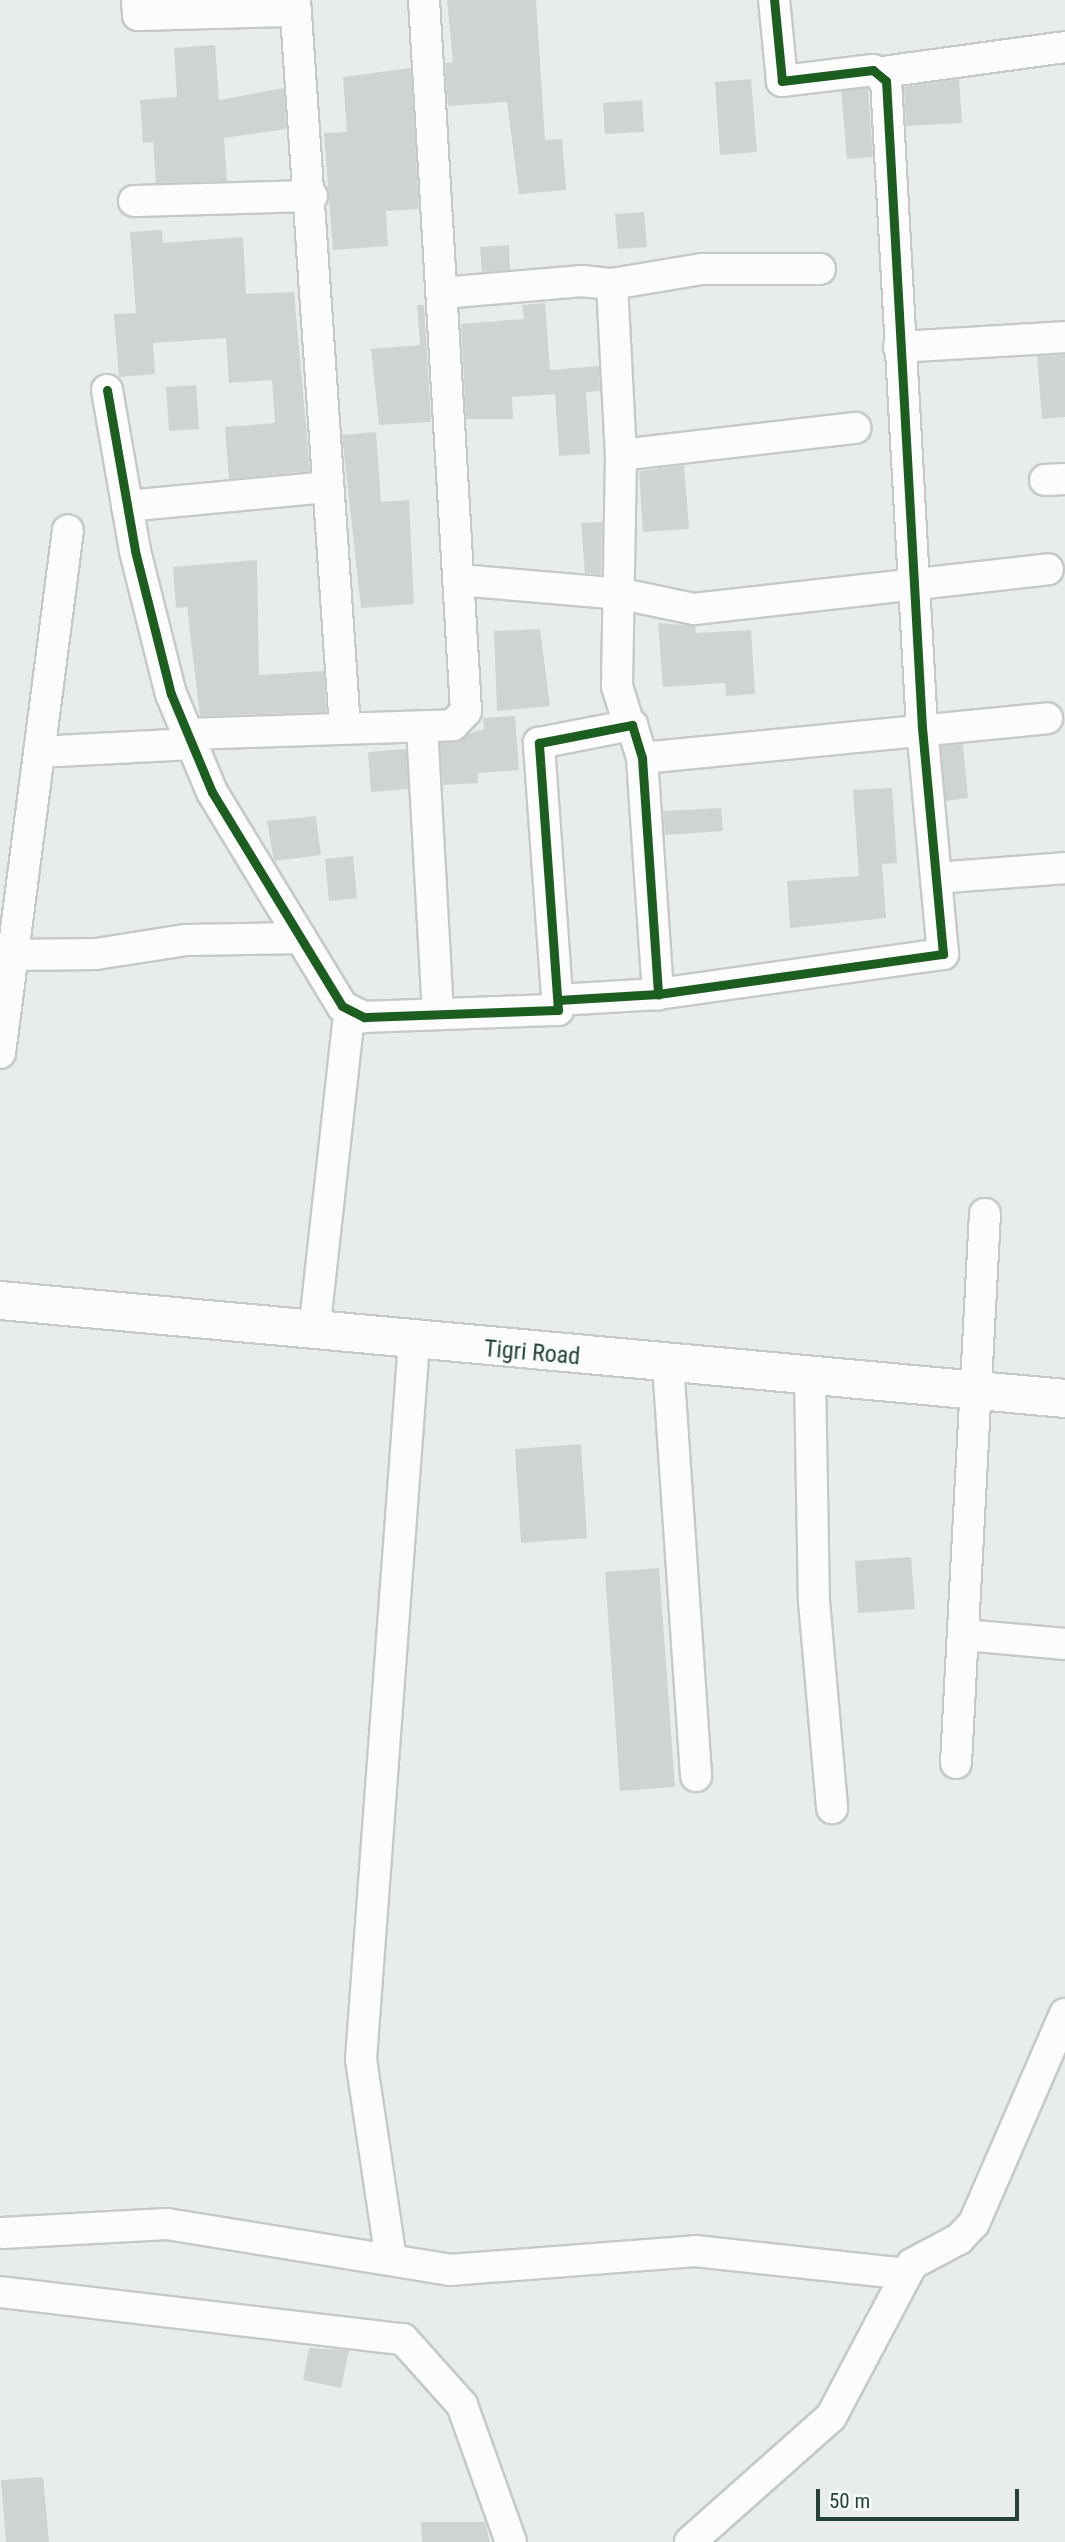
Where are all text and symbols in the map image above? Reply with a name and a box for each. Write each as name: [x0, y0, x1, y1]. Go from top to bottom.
street label: Tigri Road: [483, 1334, 581, 1372]
scale bar: [820, 2476, 1023, 2520]
text: 50 m: [829, 2489, 870, 2513]

